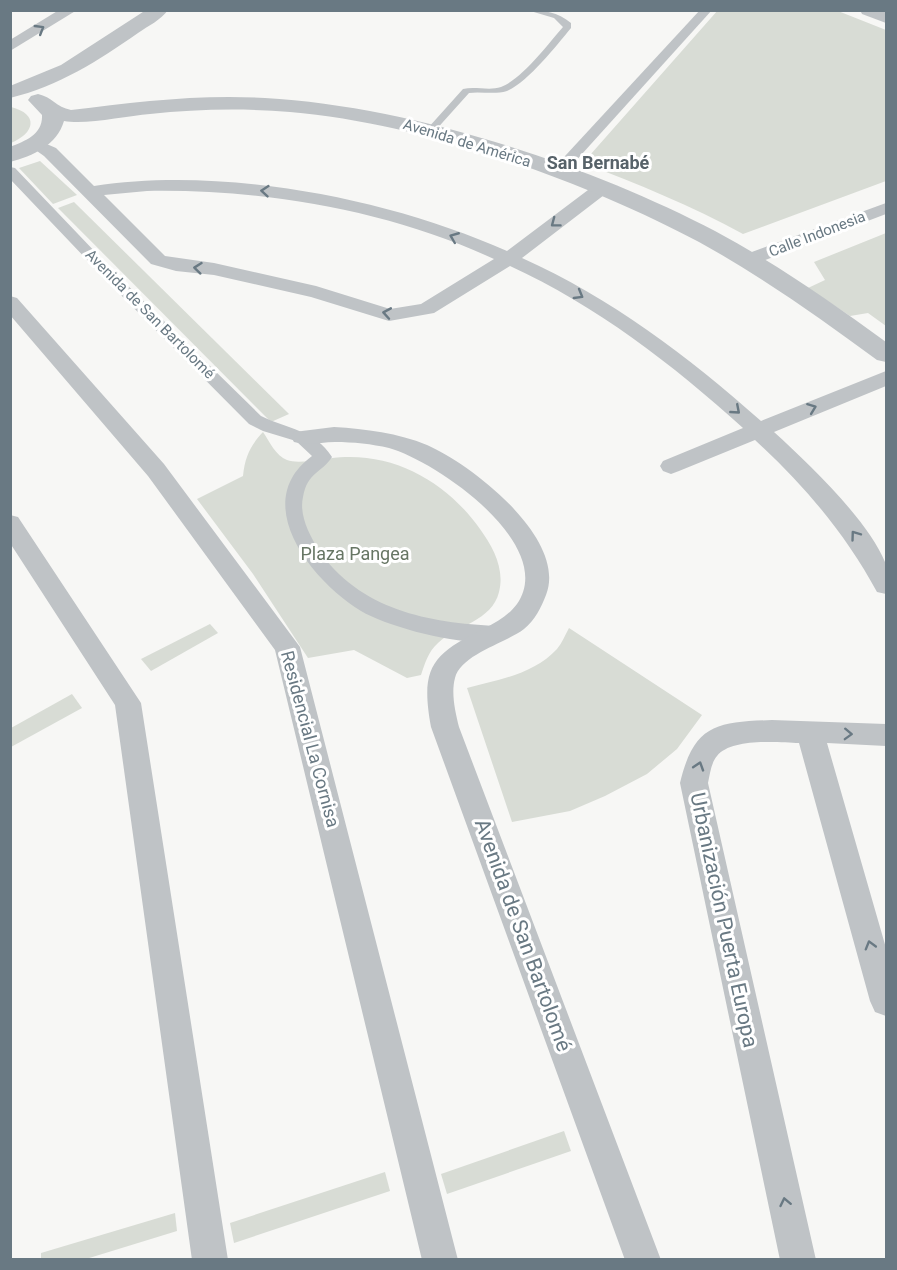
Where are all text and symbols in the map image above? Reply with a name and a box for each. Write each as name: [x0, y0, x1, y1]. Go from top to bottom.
one-way arrow: [34, 24, 44, 36]
street label: Avenida de América: [401, 115, 533, 171]
district label: San Bernabé: [547, 152, 650, 173]
one-way arrow: [261, 185, 270, 198]
street label: Calle Indonesia: [766, 207, 868, 261]
one-way arrow: [551, 216, 562, 227]
one-way arrow: [449, 232, 460, 244]
street label: Avenida de San Bartolomé: [82, 246, 218, 382]
one-way arrow: [194, 262, 203, 275]
one-way arrow: [573, 288, 583, 300]
one-way arrow: [382, 307, 392, 320]
one-way arrow: [806, 402, 817, 415]
one-way arrow: [729, 403, 740, 414]
one-way arrow: [851, 531, 862, 542]
park label: Plaza Pangea: [300, 543, 410, 564]
street label: Residencial La Cornisa: [277, 648, 344, 829]
one-way arrow: [844, 728, 853, 740]
one-way arrow: [692, 761, 704, 772]
street label: Urbanización Puerta Europa: [685, 790, 763, 1050]
street label: Avenida de San Bartolomé: [470, 815, 576, 1055]
one-way arrow: [865, 940, 877, 951]
one-way arrow: [779, 1198, 792, 1208]

